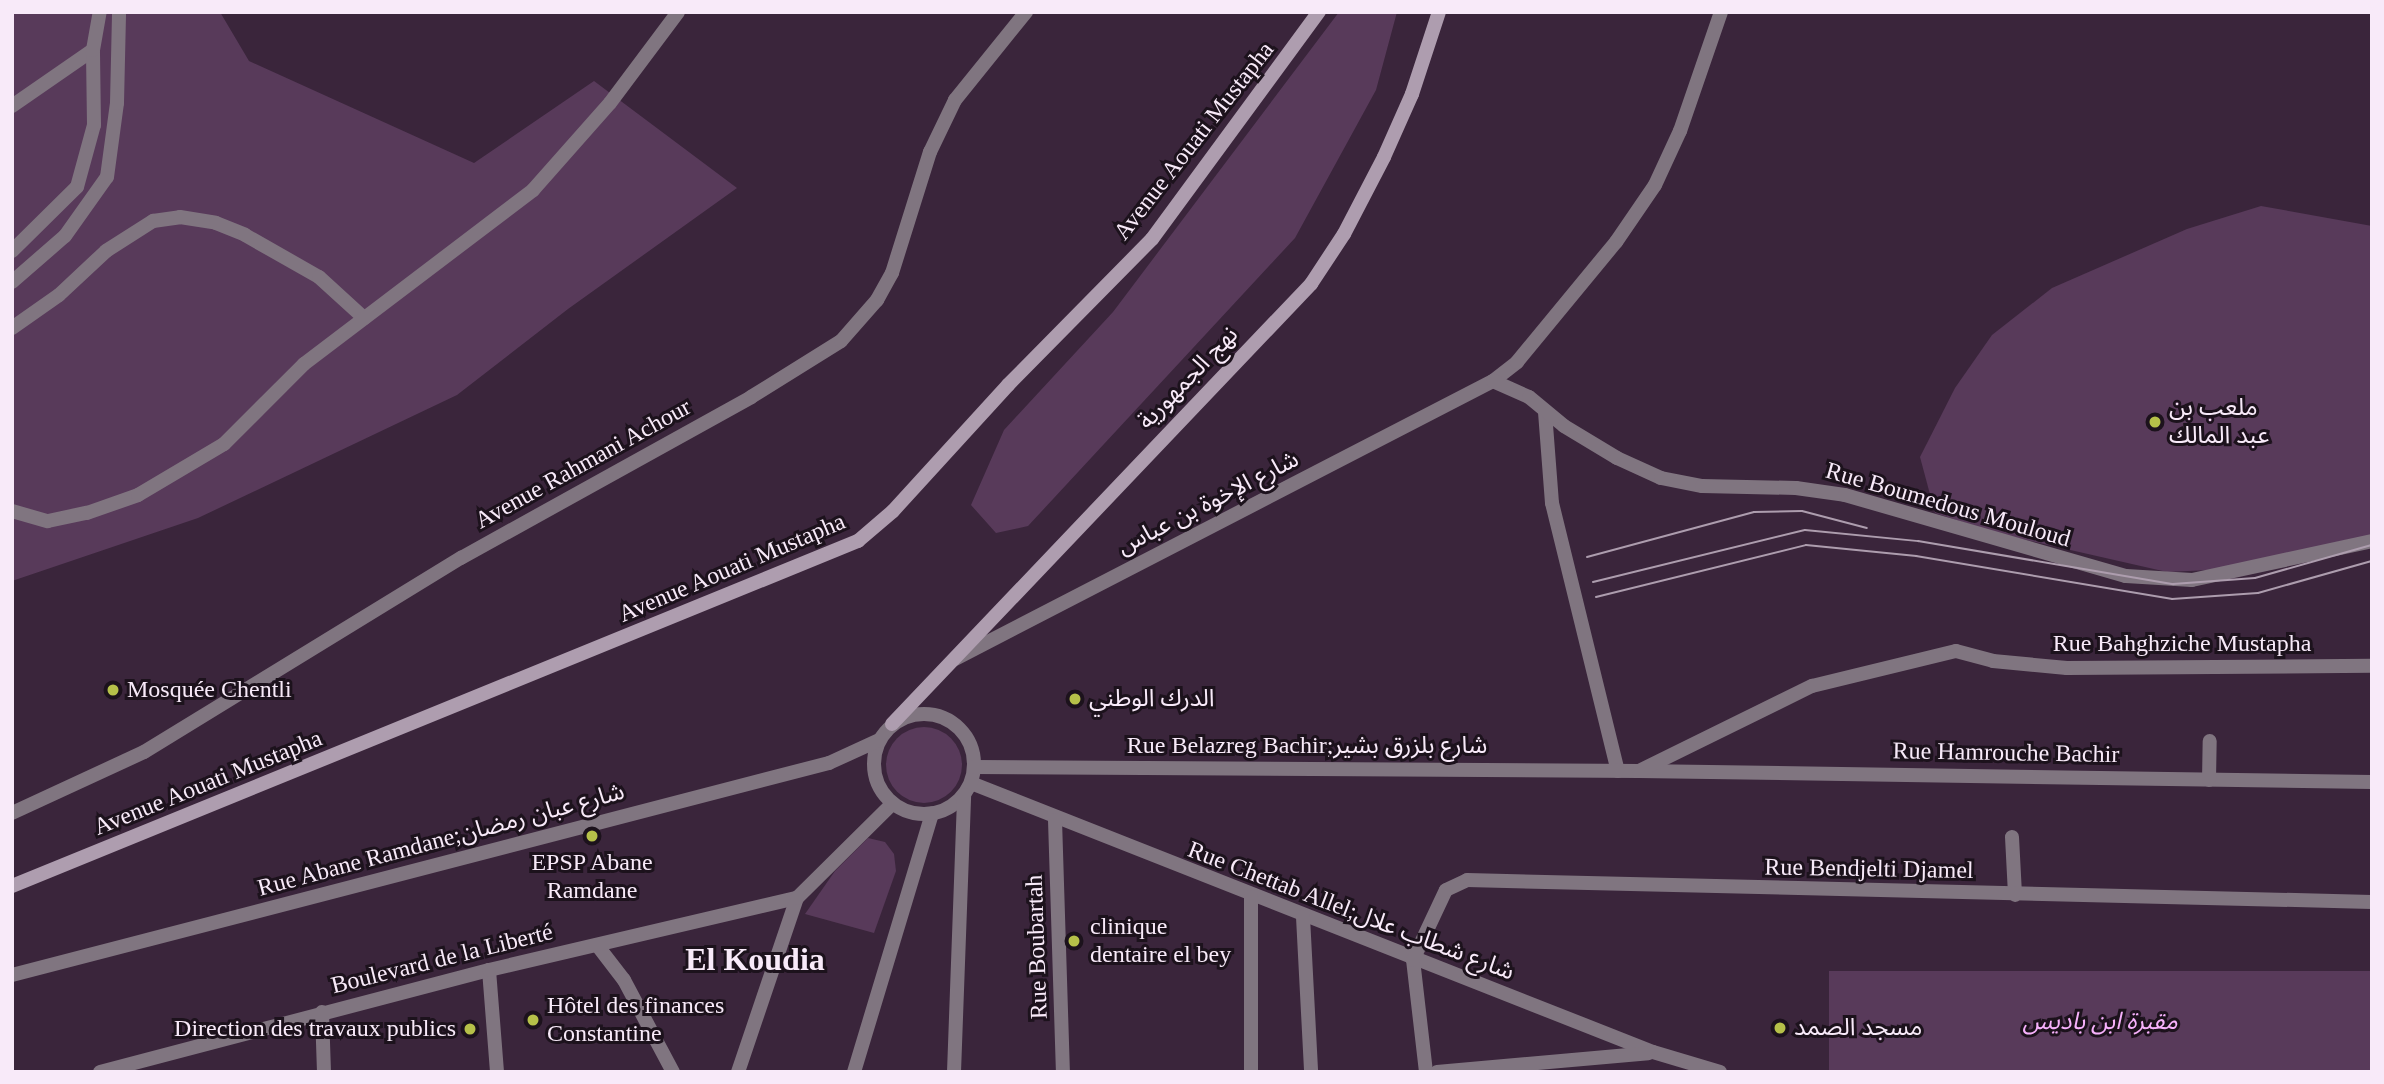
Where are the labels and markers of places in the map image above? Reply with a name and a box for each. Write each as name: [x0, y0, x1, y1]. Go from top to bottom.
place label: ملعب بن عبد المالك: [2169, 394, 2269, 450]
marker: ملعب بن عبد المالك: [2147, 414, 2163, 430]
place label: Mosquée Chentli: [127, 676, 292, 704]
marker: Mosquée Chentli: [105, 682, 121, 698]
place label: الدرك الوطني: [1089, 685, 1215, 713]
marker: الدرك الوطني: [1067, 691, 1083, 707]
marker: EPSP Abane Ramdane: [582, 826, 602, 846]
place label: EPSP Abane Ramdane: [530, 849, 654, 905]
place label: clinique dentaire el bey: [1090, 913, 1231, 969]
marker: clinique dentaire el bey: [1064, 931, 1084, 951]
place label: Hôtel des finances Constantine: [547, 992, 724, 1048]
marker: Hôtel des finances Constantine: [525, 1012, 541, 1028]
place label: مسجد الصمد: [1794, 1014, 1922, 1042]
place label: Direction des travaux publics: [174, 1015, 456, 1043]
marker: مسجد الصمد: [1772, 1020, 1788, 1036]
marker: Direction des travaux publics: [462, 1021, 478, 1037]

